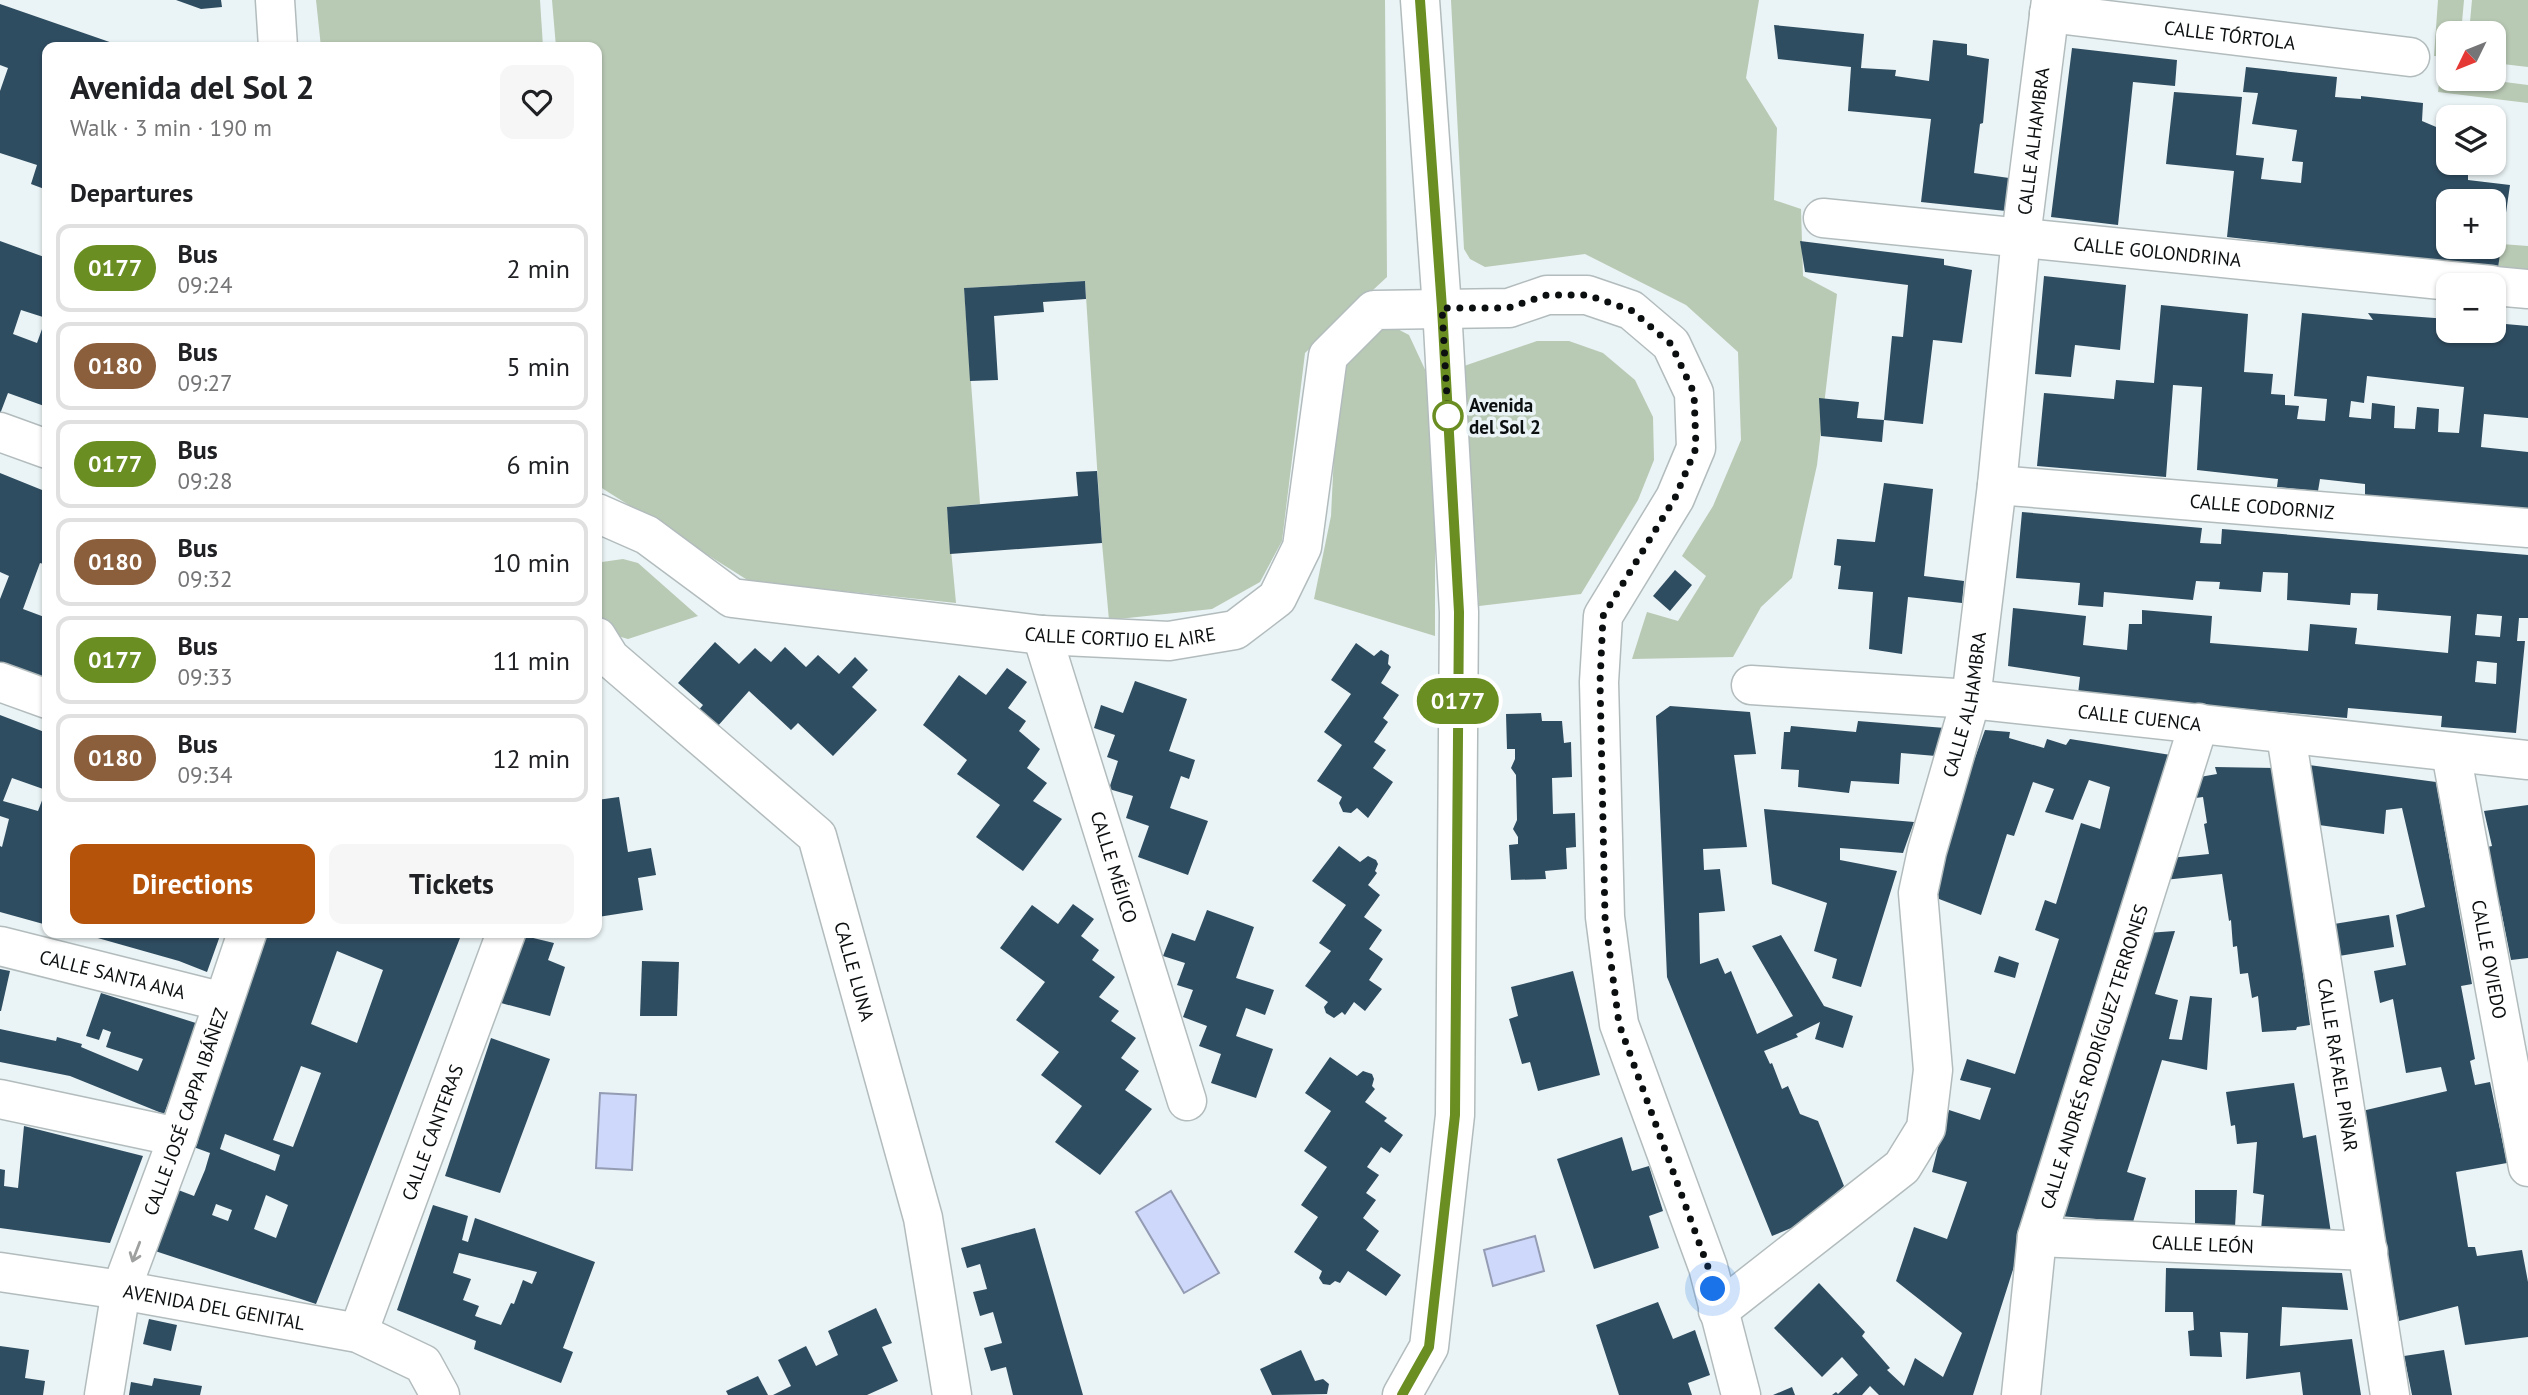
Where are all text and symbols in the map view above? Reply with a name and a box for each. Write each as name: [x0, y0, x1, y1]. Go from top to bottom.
street label: CALLE TÓRTOLA: [2163, 15, 2297, 55]
north arrow: [2436, 21, 2506, 91]
map controls: [2436, 21, 2506, 343]
text: Avenida del Sol 2: [70, 65, 314, 108]
button: heart: [500, 65, 574, 139]
street label: CALLE ALHAMBRA: [2012, 66, 2054, 216]
button: layers: [2436, 105, 2506, 175]
text: Walk · 3 min · 190 m: [70, 113, 272, 142]
text: Departures: [70, 176, 193, 209]
button: +: [2436, 189, 2506, 259]
street label: CALLE GOLONDRINA: [2072, 231, 2242, 272]
text: Bus: [177, 237, 218, 270]
text: 0177: [88, 252, 142, 283]
text: 2 min: [507, 252, 570, 285]
text: 09:24: [177, 270, 233, 299]
button: −: [2436, 273, 2506, 343]
text: Bus: [177, 335, 218, 368]
text: 0180: [88, 350, 142, 381]
text: 5 min: [507, 350, 570, 383]
text: 09:27: [177, 368, 233, 397]
place label: Avenida del Sol 2: [1469, 393, 1541, 439]
marker: Avenida del Sol 2: [1433, 401, 1463, 431]
text: Bus: [177, 433, 218, 466]
text: 0177: [88, 448, 142, 479]
text: 6 min: [507, 448, 570, 481]
text: 09:28: [177, 466, 233, 495]
street label: CALLE CODORNIZ: [2189, 489, 2335, 524]
text: Bus: [177, 531, 218, 564]
text: 0180: [88, 546, 142, 577]
text: 10 min: [492, 546, 570, 579]
text: 09:32: [177, 564, 233, 593]
street label: CALLE CORTIJO EL AIRE: [1023, 621, 1217, 653]
text: Bus: [177, 629, 218, 662]
street label: CALLE ALHAMBRA: [1937, 630, 1991, 780]
text: 0177: [88, 644, 142, 675]
text: 11 min: [492, 644, 570, 677]
text: 09:33: [177, 662, 233, 691]
line badge: 0177: [1409, 678, 1507, 724]
text: 0177: [1431, 685, 1485, 716]
street label: CALLE CUENCA: [2077, 699, 2203, 736]
text: Bus: [177, 727, 218, 760]
text: 0180: [88, 742, 142, 773]
text: 12 min: [492, 742, 570, 775]
text: 09:34: [177, 760, 233, 789]
street label: CALLE MÉJICO: [1086, 808, 1143, 926]
button: Directions: [70, 844, 315, 924]
button: Tickets: [329, 844, 574, 924]
street label: CALLE OVIEDO: [2467, 898, 2512, 1021]
street label: CALLE ANDRÉS RODRÍGUEZ TERRONES: [2035, 901, 2153, 1212]
street label: CALLE LUNA: [829, 919, 880, 1024]
street label: CALLE SANTA ANA: [37, 944, 188, 1004]
street label: CALLE RAFAEL PIÑAR: [2313, 977, 2363, 1153]
street label: CALLE JOSÉ CAPPA IBÁÑEZ: [138, 1005, 233, 1219]
street label: CALLE CANTERAS: [396, 1061, 468, 1204]
street label: CALLE LEÓN: [2151, 1230, 2254, 1258]
one-way arrow: [128, 1240, 141, 1262]
your location: [1695, 1271, 1730, 1306]
street label: AVENIDA DEL GENITAL: [121, 1279, 307, 1335]

